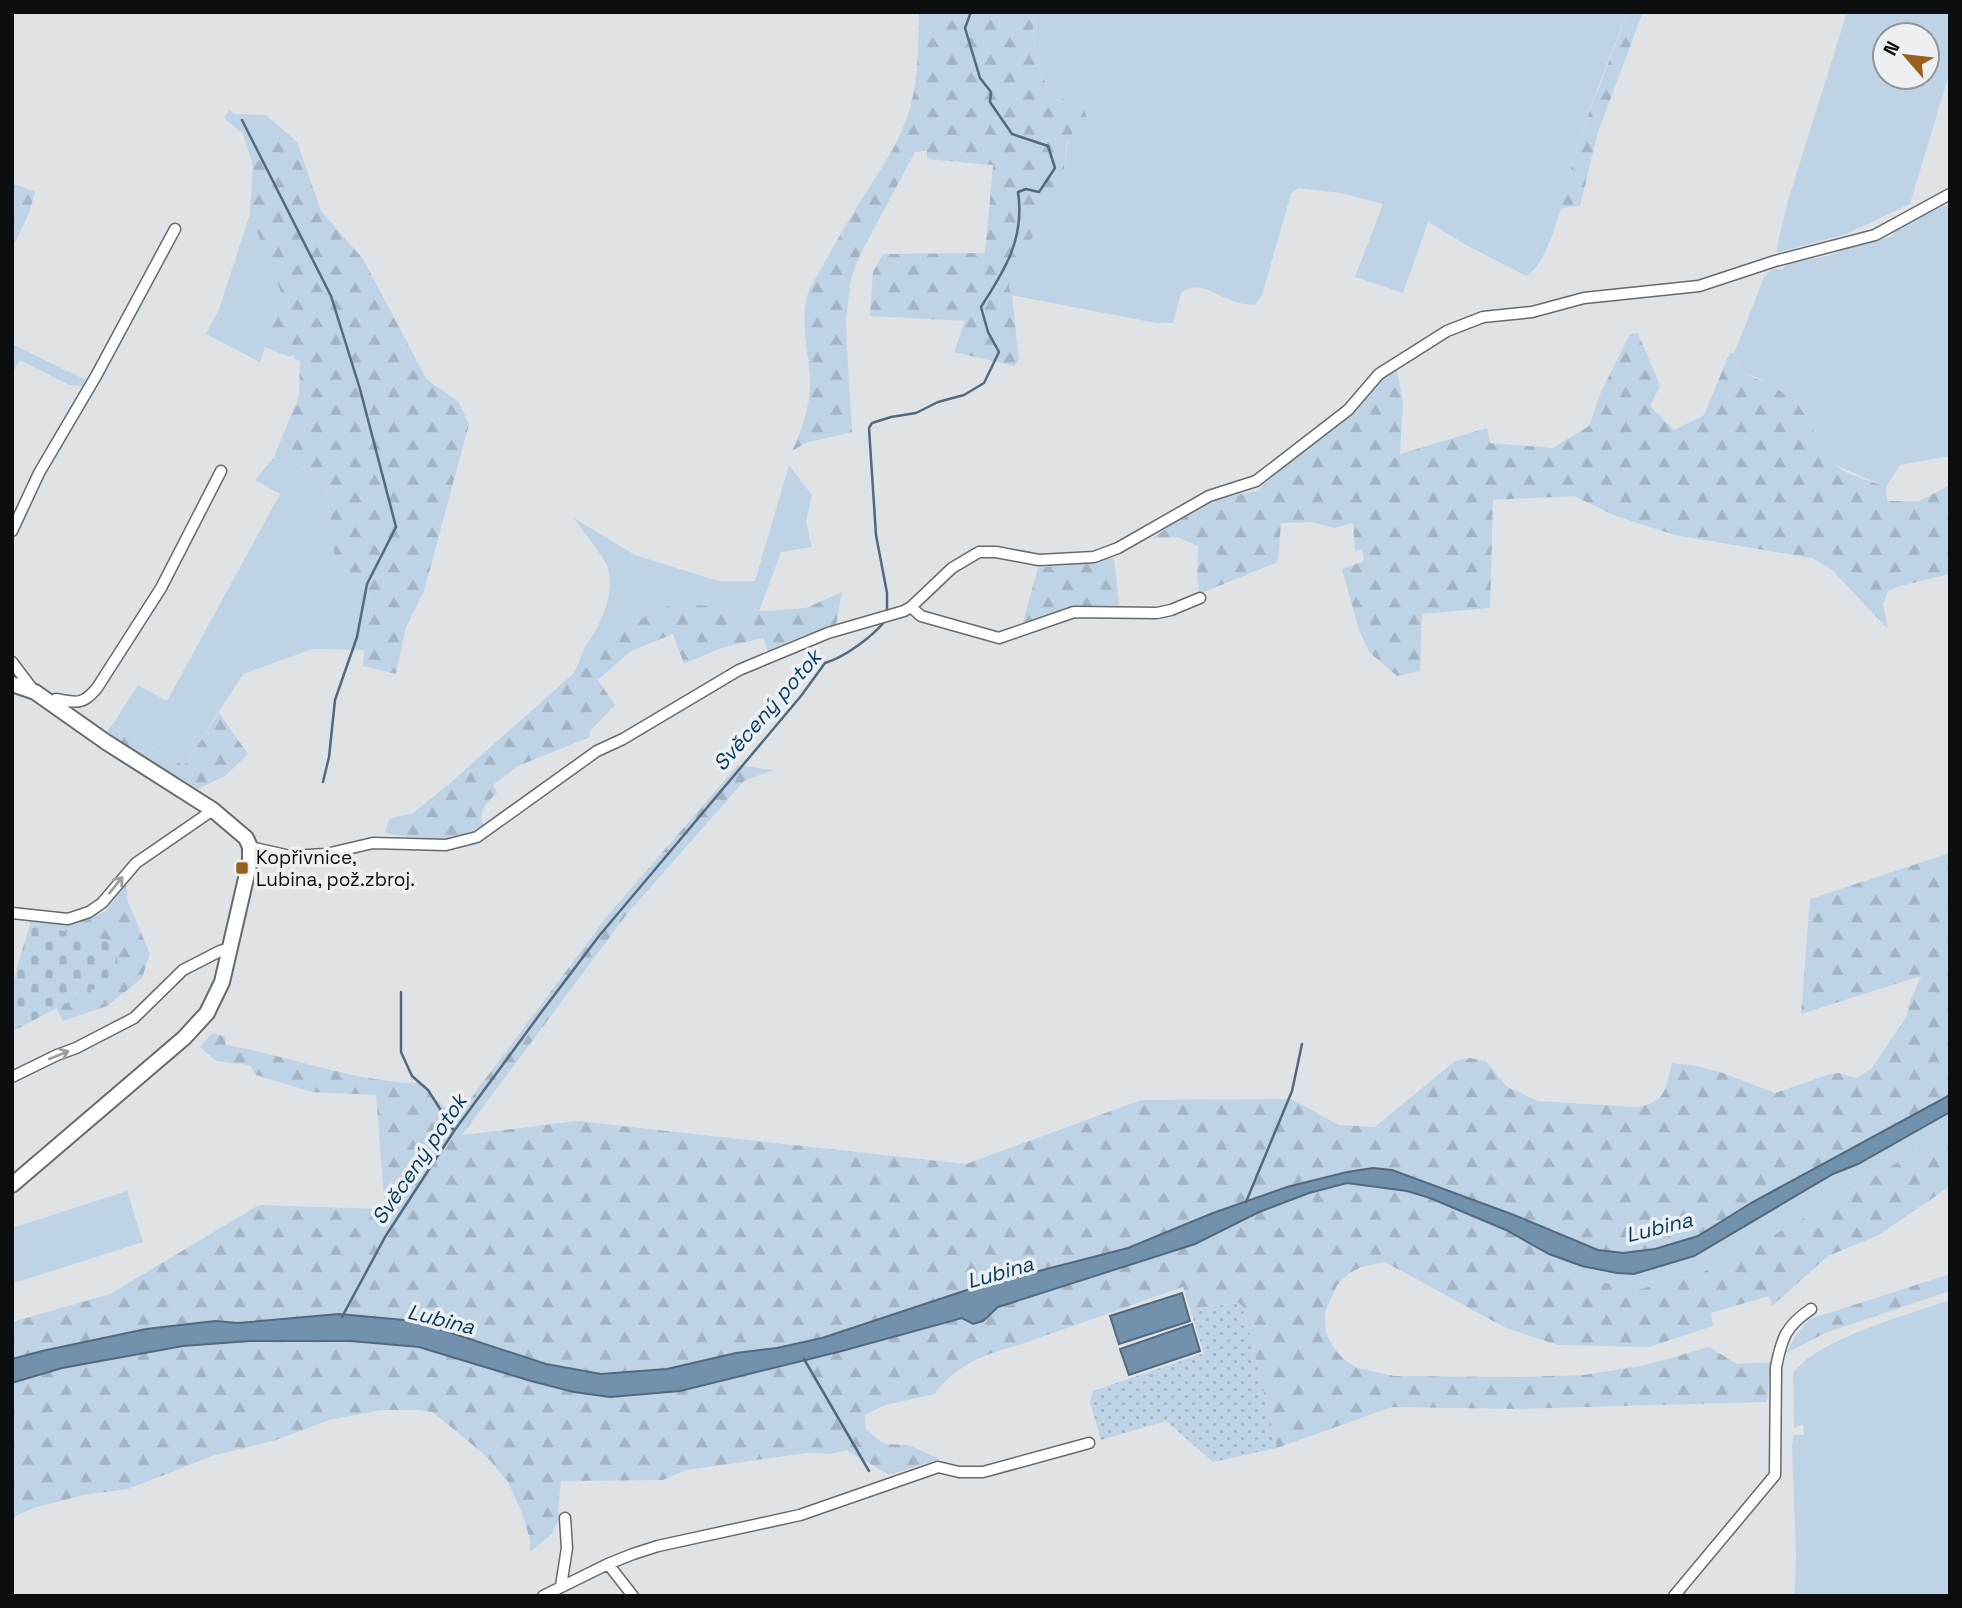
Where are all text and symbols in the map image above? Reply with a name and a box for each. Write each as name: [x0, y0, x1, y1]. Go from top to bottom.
north arrow: [1871, 21, 1941, 91]
text: N: [1877, 37, 1905, 60]
water label: Svěcený potok: [707, 642, 829, 776]
place label: Kopřivnice, Lubina, pož.zbroj.: [256, 845, 415, 892]
marker: Kopřivnice, Lubina, pož.zbroj.: [234, 860, 250, 876]
one-way arrow: [108, 876, 124, 894]
one-way arrow: [47, 1048, 69, 1061]
water label: Svěcený potok: [365, 1086, 474, 1229]
water label: Lubina: [1623, 1205, 1696, 1248]
water label: Lubina: [964, 1249, 1037, 1294]
water label: Lubina: [405, 1298, 478, 1341]

